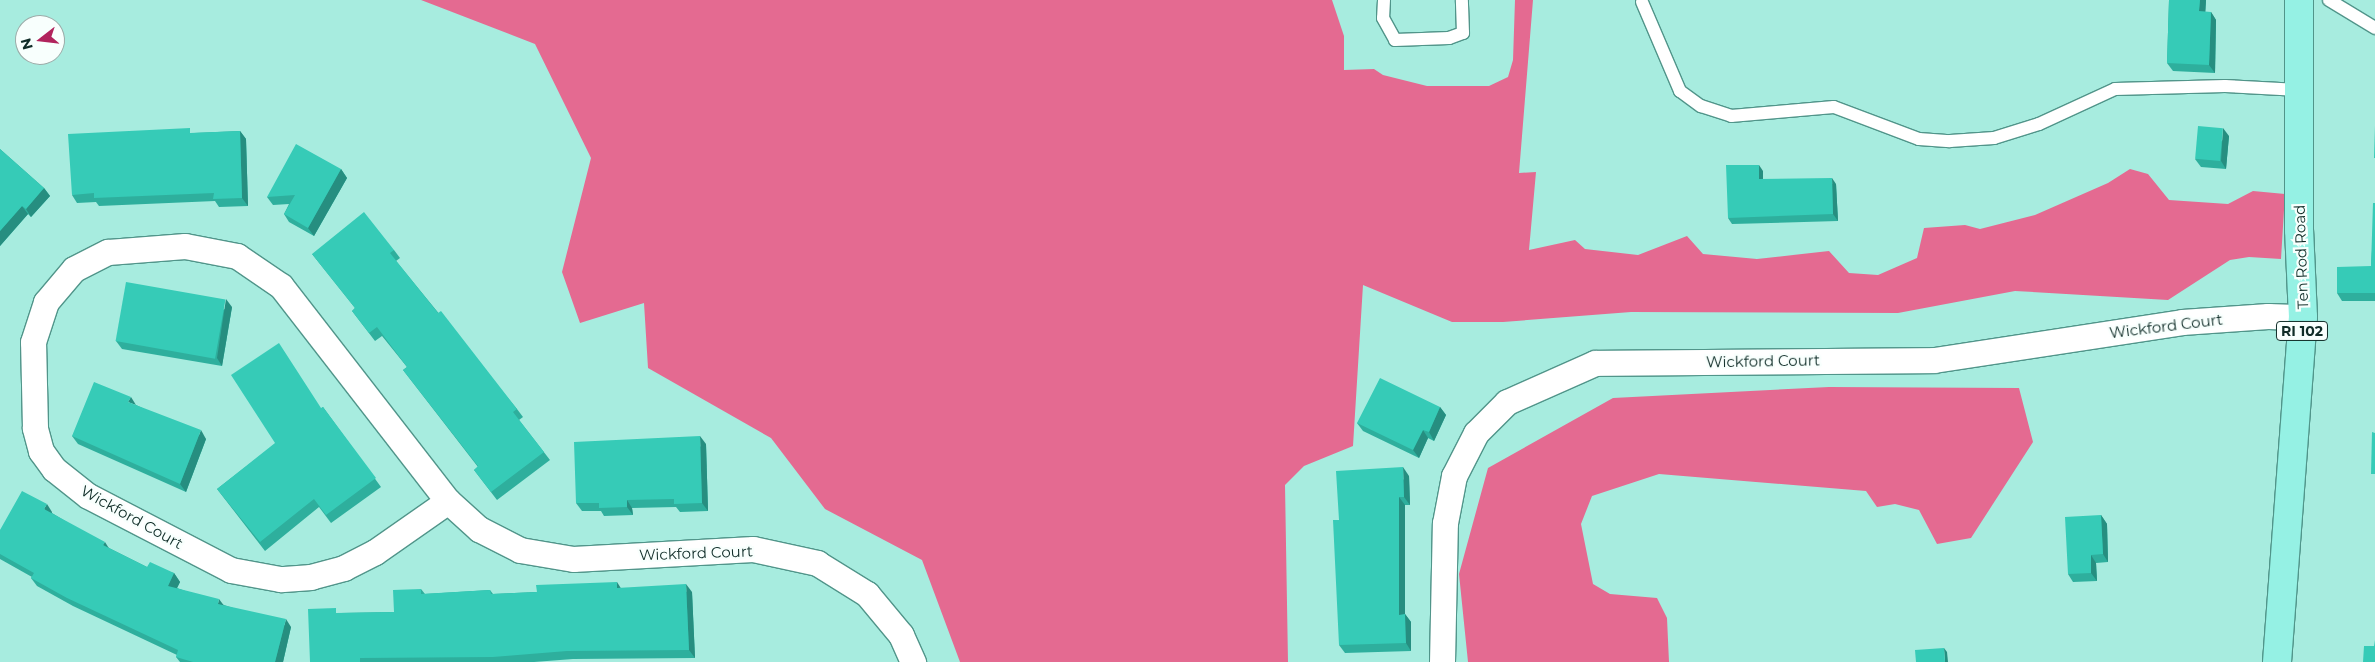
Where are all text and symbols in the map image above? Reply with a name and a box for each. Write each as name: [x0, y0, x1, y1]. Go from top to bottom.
north arrow: [15, 15, 65, 65]
text: N: [16, 36, 37, 52]
street label: Ten Rod Road: [2290, 204, 2312, 310]
street label: Wickford Court: [2108, 310, 2224, 342]
road number: RI 102: [2276, 320, 2328, 342]
street label: Wickford Court: [1706, 351, 1820, 371]
street label: Wickford Court: [78, 481, 186, 553]
street label: Wickford Court: [639, 542, 753, 564]

